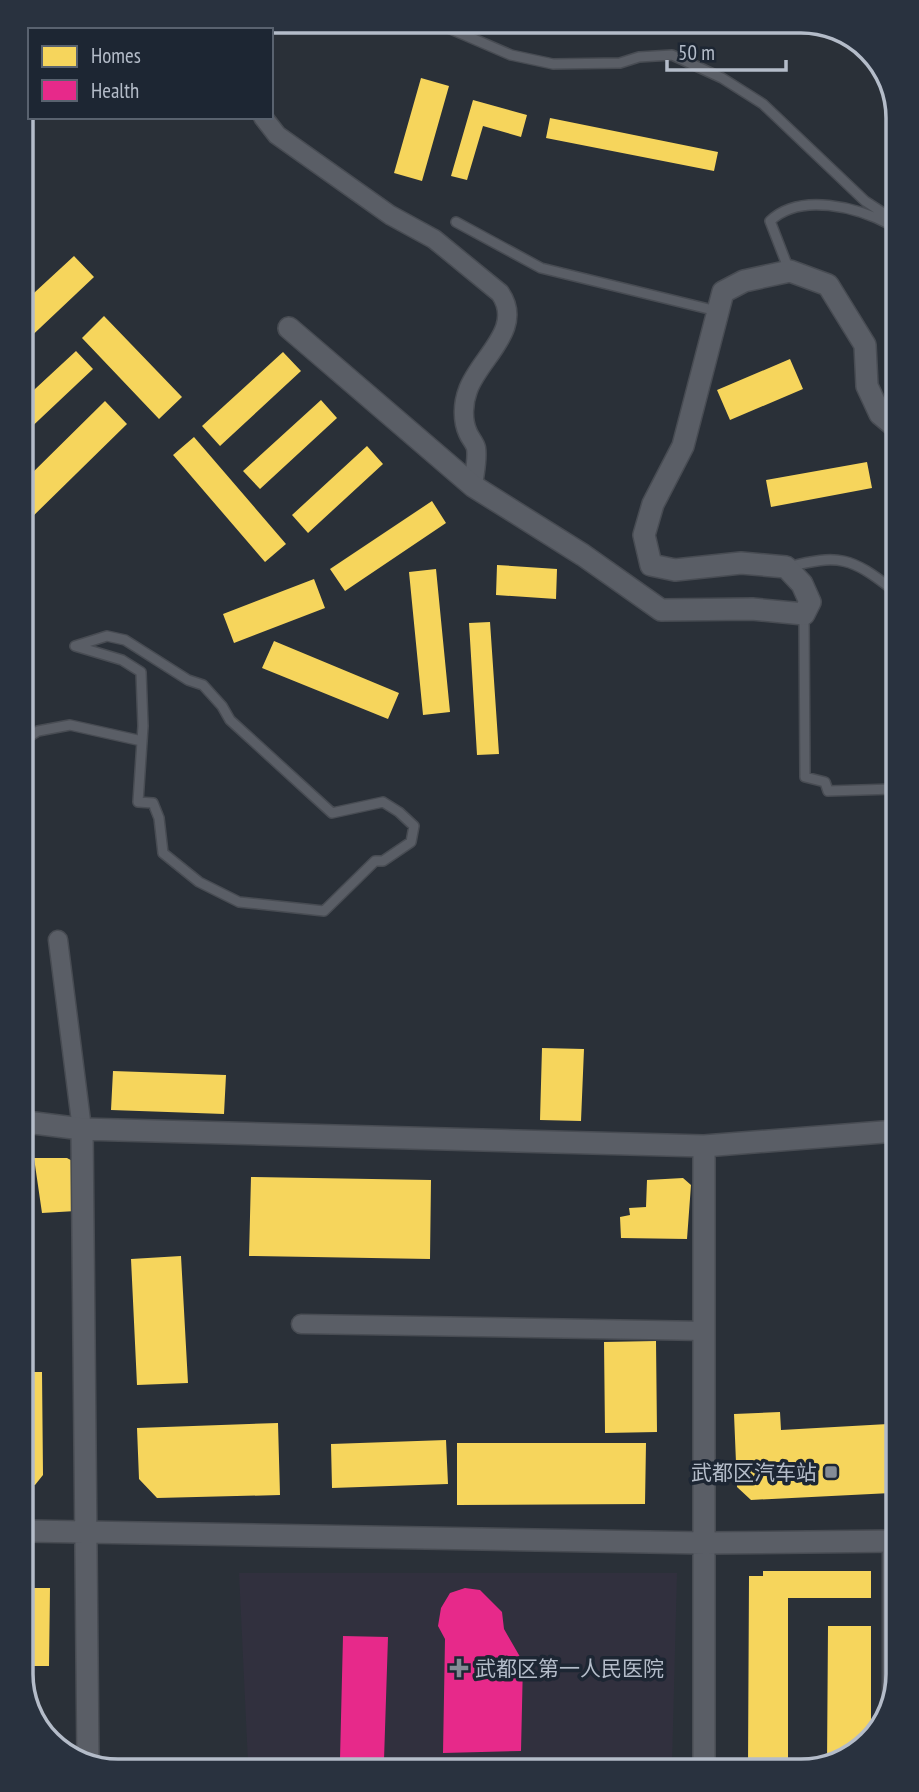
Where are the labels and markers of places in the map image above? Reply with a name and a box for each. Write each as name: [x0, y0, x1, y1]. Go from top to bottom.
place label: 武都区汽车站: [691, 1459, 817, 1486]
marker: 武都区汽车站: [823, 1464, 839, 1480]
place label: 武都区第一人民医院: [475, 1655, 664, 1682]
marker: 武都区第一人民医院: [449, 1658, 469, 1678]

